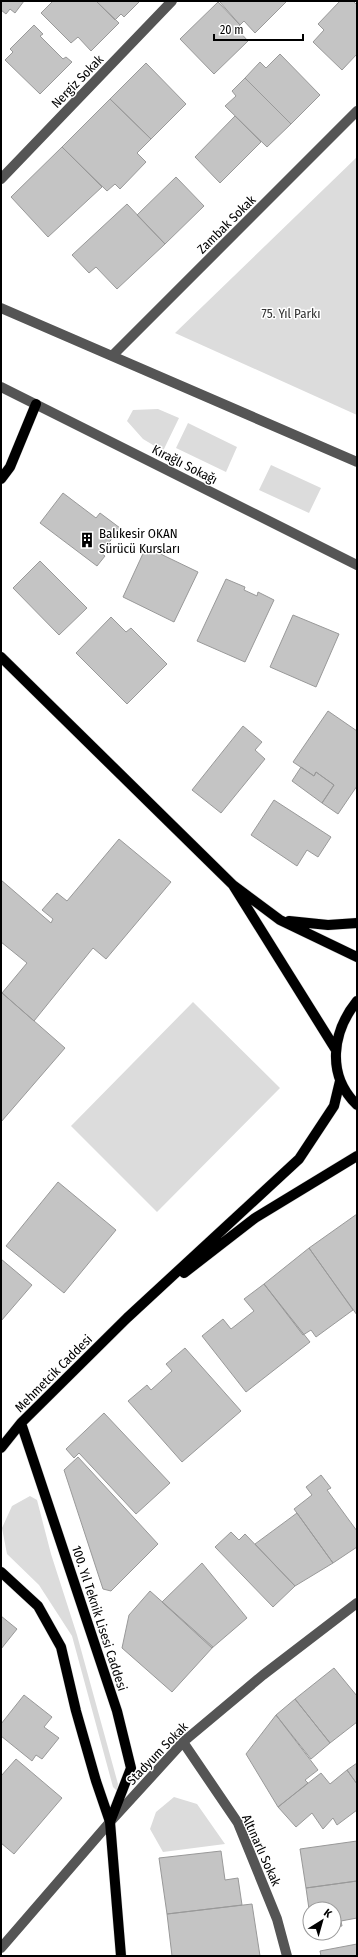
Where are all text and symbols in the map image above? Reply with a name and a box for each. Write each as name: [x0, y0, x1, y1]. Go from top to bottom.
scale bar: [214, 16, 303, 42]
text: 20 m: [220, 23, 244, 37]
street label: Nergiz Sokak: [48, 51, 107, 111]
street label: Zambak Sokak: [194, 191, 259, 257]
park label: 75. Yıl Parkı: [262, 306, 320, 321]
street label: Kırağlı Sokağı: [150, 442, 220, 487]
place label: Balıkesir OKAN Sürücü Kursları: [99, 526, 180, 556]
building icon: Balıkesir OKAN Sürücü Kursları: [78, 531, 96, 549]
street label: Mehmetcik Caddesi: [12, 1332, 95, 1415]
street label: 100. Yıl Teknik Lisesi Caddesi: [69, 1544, 130, 1693]
street label: Stadyum Sokak: [124, 1718, 192, 1788]
street label: Altınarlı Sokak: [239, 1812, 284, 1889]
north arrow: [302, 1901, 342, 1941]
text: K: [321, 1906, 335, 1921]

